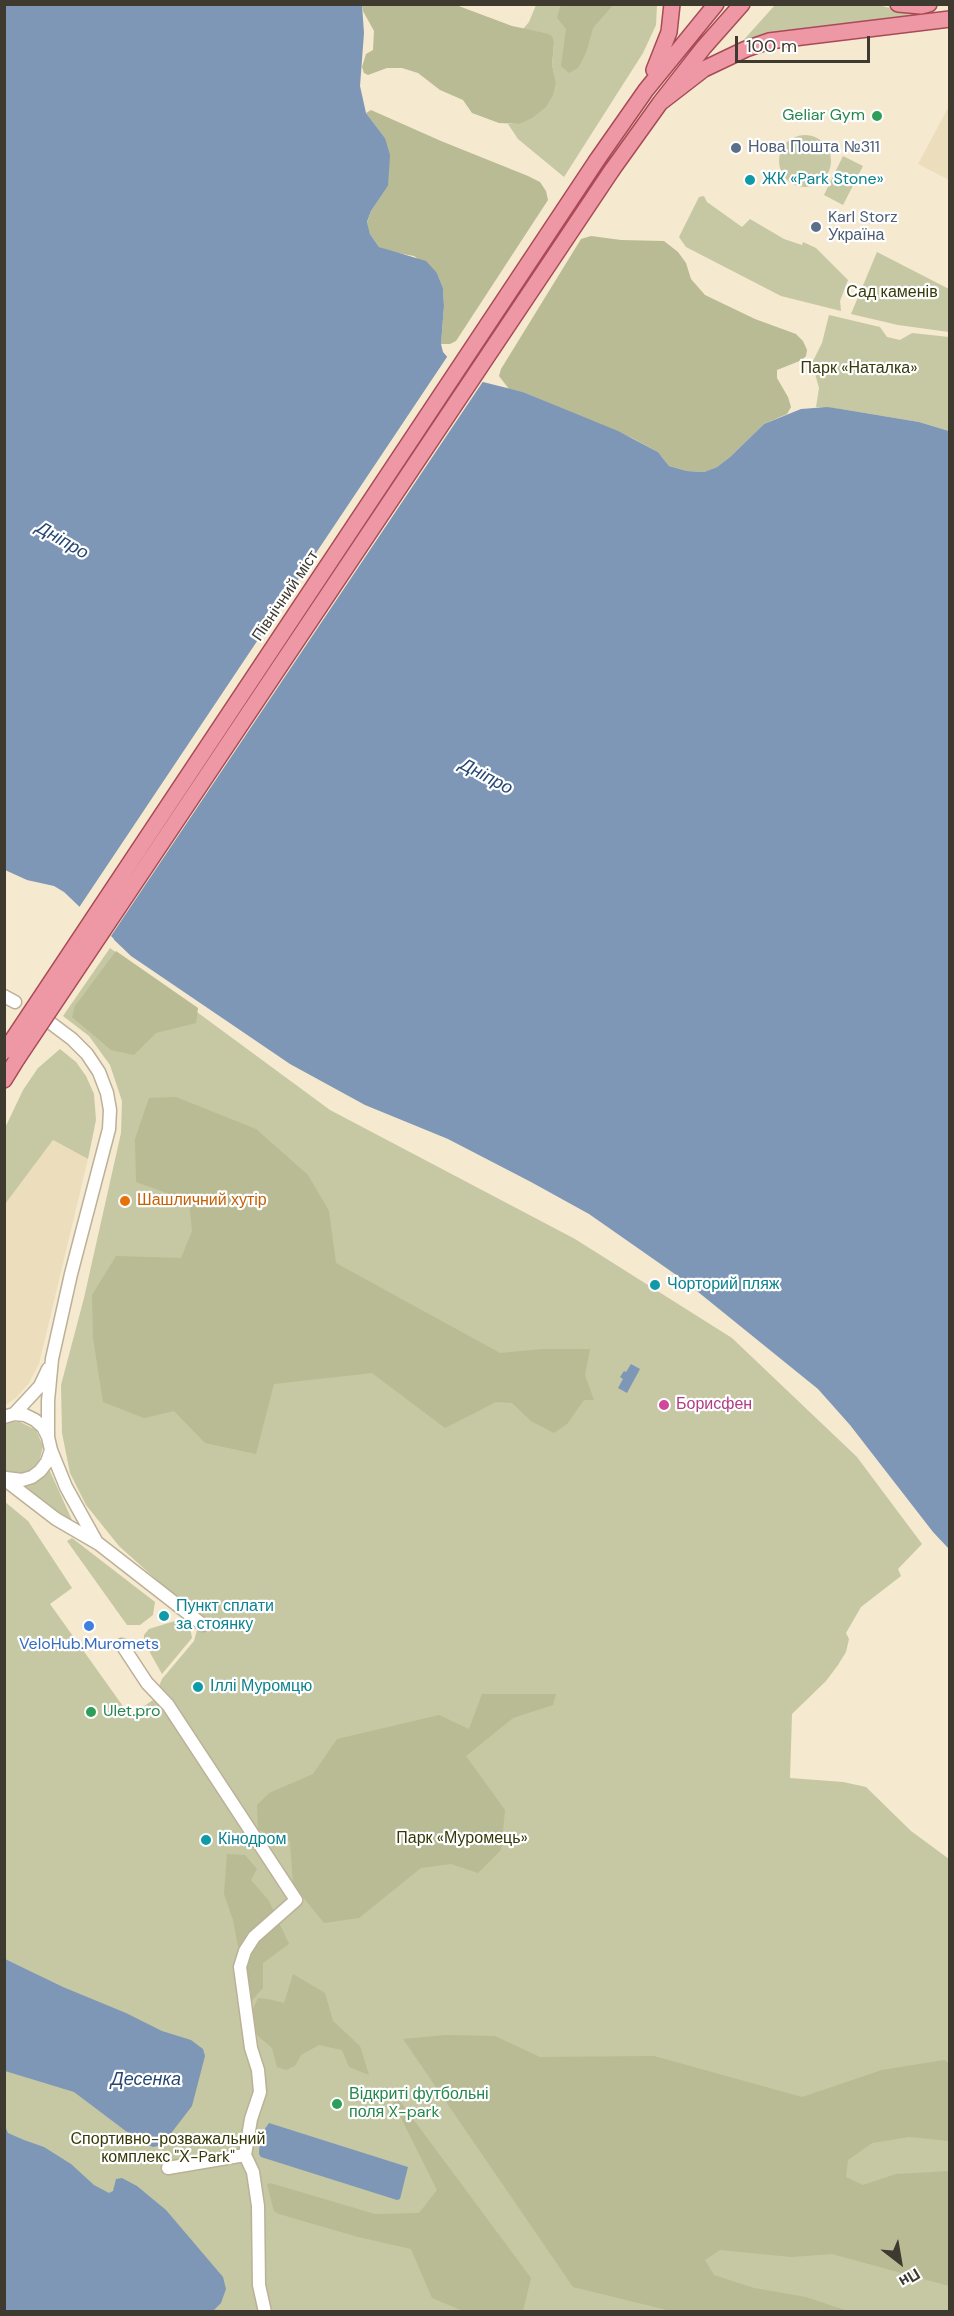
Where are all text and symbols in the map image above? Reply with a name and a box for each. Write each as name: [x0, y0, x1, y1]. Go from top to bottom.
scale bar: [738, 24, 873, 62]
text: 100 m: [746, 34, 797, 58]
place label: Geliar Gym: [782, 106, 865, 126]
marker: Geliar Gym: [870, 109, 884, 123]
place label: Нова Пошта №311: [748, 138, 880, 158]
marker: Нова Пошта №311: [729, 141, 743, 155]
place label: ЖК «Park Stone»: [762, 170, 884, 190]
marker: ЖК «Park Stone»: [743, 173, 757, 187]
place label: Karl Storz Україна: [828, 208, 898, 246]
marker: Karl Storz Україна: [809, 220, 823, 234]
park label: Сад каменів: [846, 283, 938, 303]
park label: Парк «Наталка»: [801, 359, 917, 379]
water label: Дніпро: [32, 518, 92, 564]
street label: Північний міст: [249, 547, 323, 645]
water label: Дніпро: [456, 754, 516, 800]
place label: Шашличний хутір: [137, 1191, 267, 1211]
marker: Шашличний хутір: [118, 1194, 132, 1208]
place label: Чорторий пляж: [667, 1275, 780, 1295]
marker: Чорторий пляж: [648, 1278, 662, 1292]
place label: Борисфен: [676, 1395, 752, 1415]
marker: Борисфен: [657, 1398, 671, 1412]
place label: Пункт сплати за стоянку: [176, 1597, 274, 1635]
marker: Пункт сплати за стоянку: [157, 1609, 171, 1623]
marker: VeloHub.Muromets: [82, 1619, 96, 1633]
place label: VeloHub.Muromets: [19, 1635, 159, 1655]
place label: Іллі Муромцю: [210, 1677, 312, 1697]
marker: Іллі Муромцю: [191, 1680, 205, 1694]
place label: Ulet.pro: [103, 1702, 160, 1722]
marker: Ulet.pro: [84, 1705, 98, 1719]
park label: Парк «Муромець»: [396, 1829, 528, 1849]
place label: Кінодром: [218, 1830, 286, 1850]
marker: Кінодром: [199, 1833, 213, 1847]
water label: Десенка: [111, 2069, 181, 2091]
place label: Відкриті футбольні поля X-park: [349, 2085, 489, 2123]
marker: Відкриті футбольні поля X-park: [330, 2097, 344, 2111]
park label: Спортивно-розважальний комплекс "Х-Park": [71, 2130, 265, 2168]
north arrow: [870, 2232, 930, 2292]
text: Пн: [895, 2263, 924, 2292]

